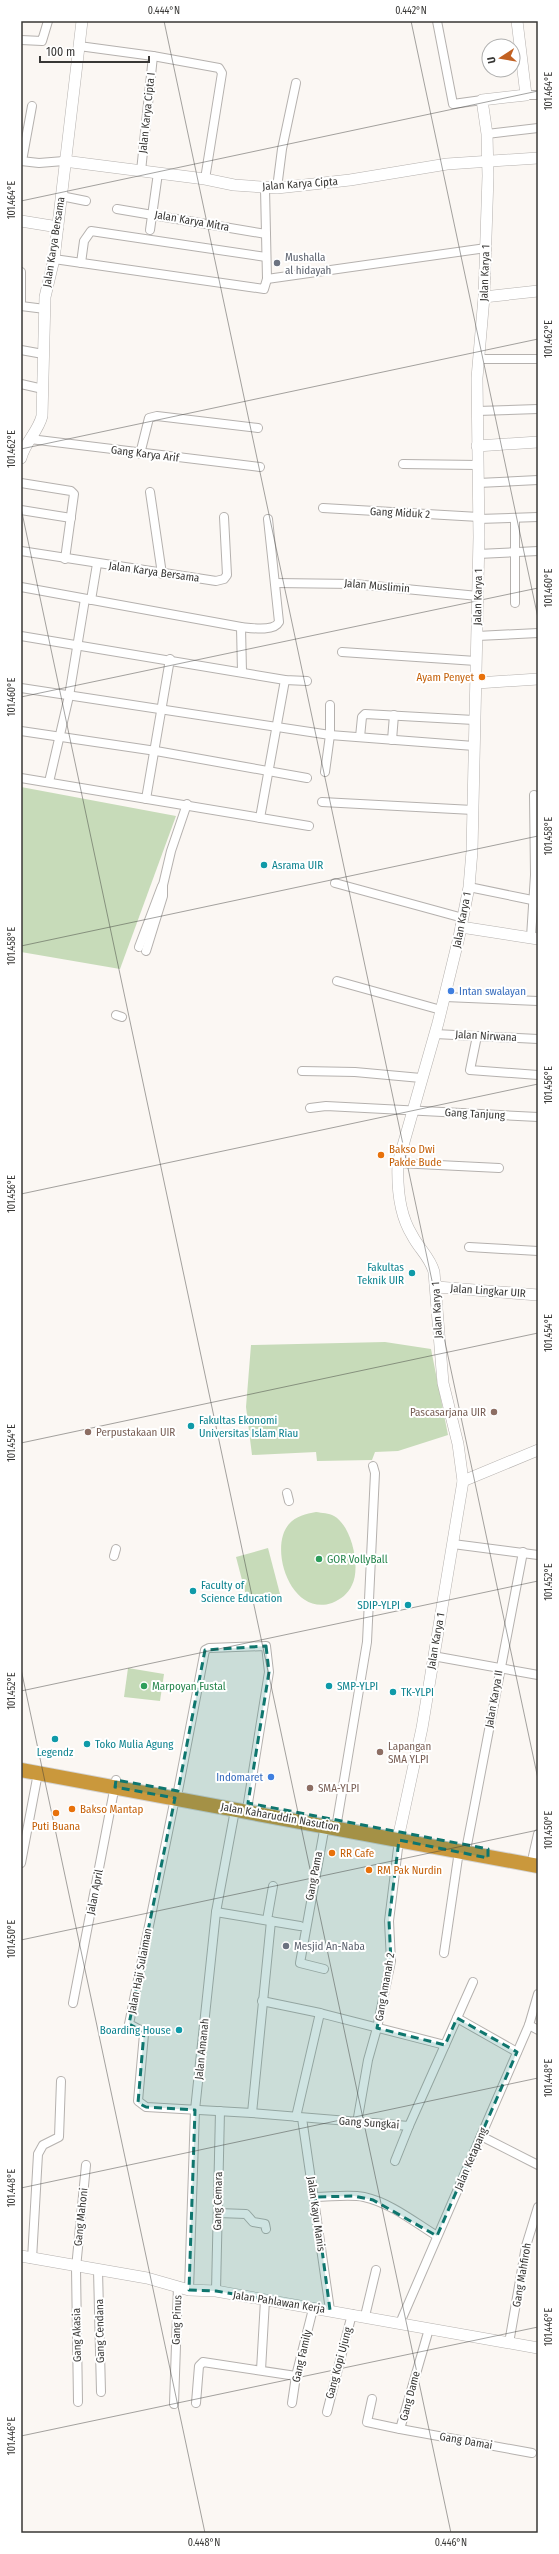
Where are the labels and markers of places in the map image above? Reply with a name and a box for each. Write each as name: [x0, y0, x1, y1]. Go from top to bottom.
place label: Mushalla al hidayah: [285, 251, 331, 277]
marker: Mushalla al hidayah: [272, 258, 282, 268]
place label: Ayam Penyet: [417, 671, 474, 684]
marker: Ayam Penyet: [477, 672, 487, 682]
place label: Asrama UIR: [272, 859, 323, 872]
marker: Asrama UIR: [259, 860, 269, 870]
place label: Intan swalayan: [459, 985, 526, 998]
marker: Intan swalayan: [446, 986, 456, 996]
place label: Bakso Dwi Pakde Bude: [389, 1143, 442, 1169]
marker: Bakso Dwi Pakde Bude: [376, 1150, 386, 1160]
place label: Fakultas Teknik UIR: [357, 1261, 404, 1287]
marker: Fakultas Teknik UIR: [407, 1268, 417, 1278]
place label: Pascasarjana UIR: [410, 1406, 486, 1419]
marker: Pascasarjana UIR: [489, 1407, 499, 1417]
place label: Fakultas Ekonomi Universitas Islam Riau: [199, 1414, 298, 1440]
marker: Fakultas Ekonomi Universitas Islam Riau: [186, 1421, 196, 1431]
place label: Perpustakaan UIR: [96, 1426, 175, 1439]
marker: Perpustakaan UIR: [83, 1427, 93, 1437]
place label: GOR VollyBall: [327, 1553, 388, 1566]
marker: GOR VollyBall: [314, 1554, 324, 1564]
place label: Faculty of Science Education: [201, 1579, 282, 1605]
marker: Faculty of Science Education: [188, 1586, 198, 1596]
place label: SDIP-YLPI: [357, 1599, 400, 1612]
marker: SDIP-YLPI: [403, 1600, 413, 1610]
place label: Marpoyan Fustal: [152, 1680, 226, 1693]
place label: SMP-YLPI: [337, 1680, 378, 1693]
marker: Marpoyan Fustal: [139, 1681, 149, 1691]
marker: SMP-YLPI: [324, 1681, 334, 1691]
place label: TK-YLPI: [401, 1686, 434, 1699]
marker: TK-YLPI: [388, 1687, 398, 1697]
marker: Legendz: [50, 1734, 60, 1744]
place label: Toko Mulia Agung: [95, 1738, 174, 1751]
marker: Toko Mulia Agung: [82, 1739, 92, 1749]
place label: Lapangan SMA YLPI: [388, 1740, 431, 1766]
place label: Legendz: [37, 1746, 74, 1759]
marker: Lapangan SMA YLPI: [375, 1747, 385, 1757]
place label: Indomaret: [216, 1771, 263, 1784]
marker: Indomaret: [266, 1772, 276, 1782]
place label: SMA-YLPI: [318, 1782, 359, 1795]
marker: SMA-YLPI: [305, 1783, 315, 1793]
place label: Bakso Mantap: [80, 1803, 143, 1816]
marker: Bakso Mantap: [67, 1804, 77, 1814]
marker: Puti Buana: [51, 1808, 61, 1818]
place label: Puti Buana: [32, 1820, 80, 1833]
place label: RR Cafe: [340, 1847, 374, 1860]
marker: RR Cafe: [327, 1848, 337, 1858]
place label: RM Pak Nurdin: [377, 1864, 442, 1877]
marker: RM Pak Nurdin: [364, 1865, 374, 1875]
place label: Mesjid An-Naba: [294, 1940, 365, 1953]
marker: Mesjid An-Naba: [281, 1941, 291, 1951]
place label: Boarding House: [100, 2024, 171, 2037]
marker: Boarding House: [174, 2025, 184, 2035]

